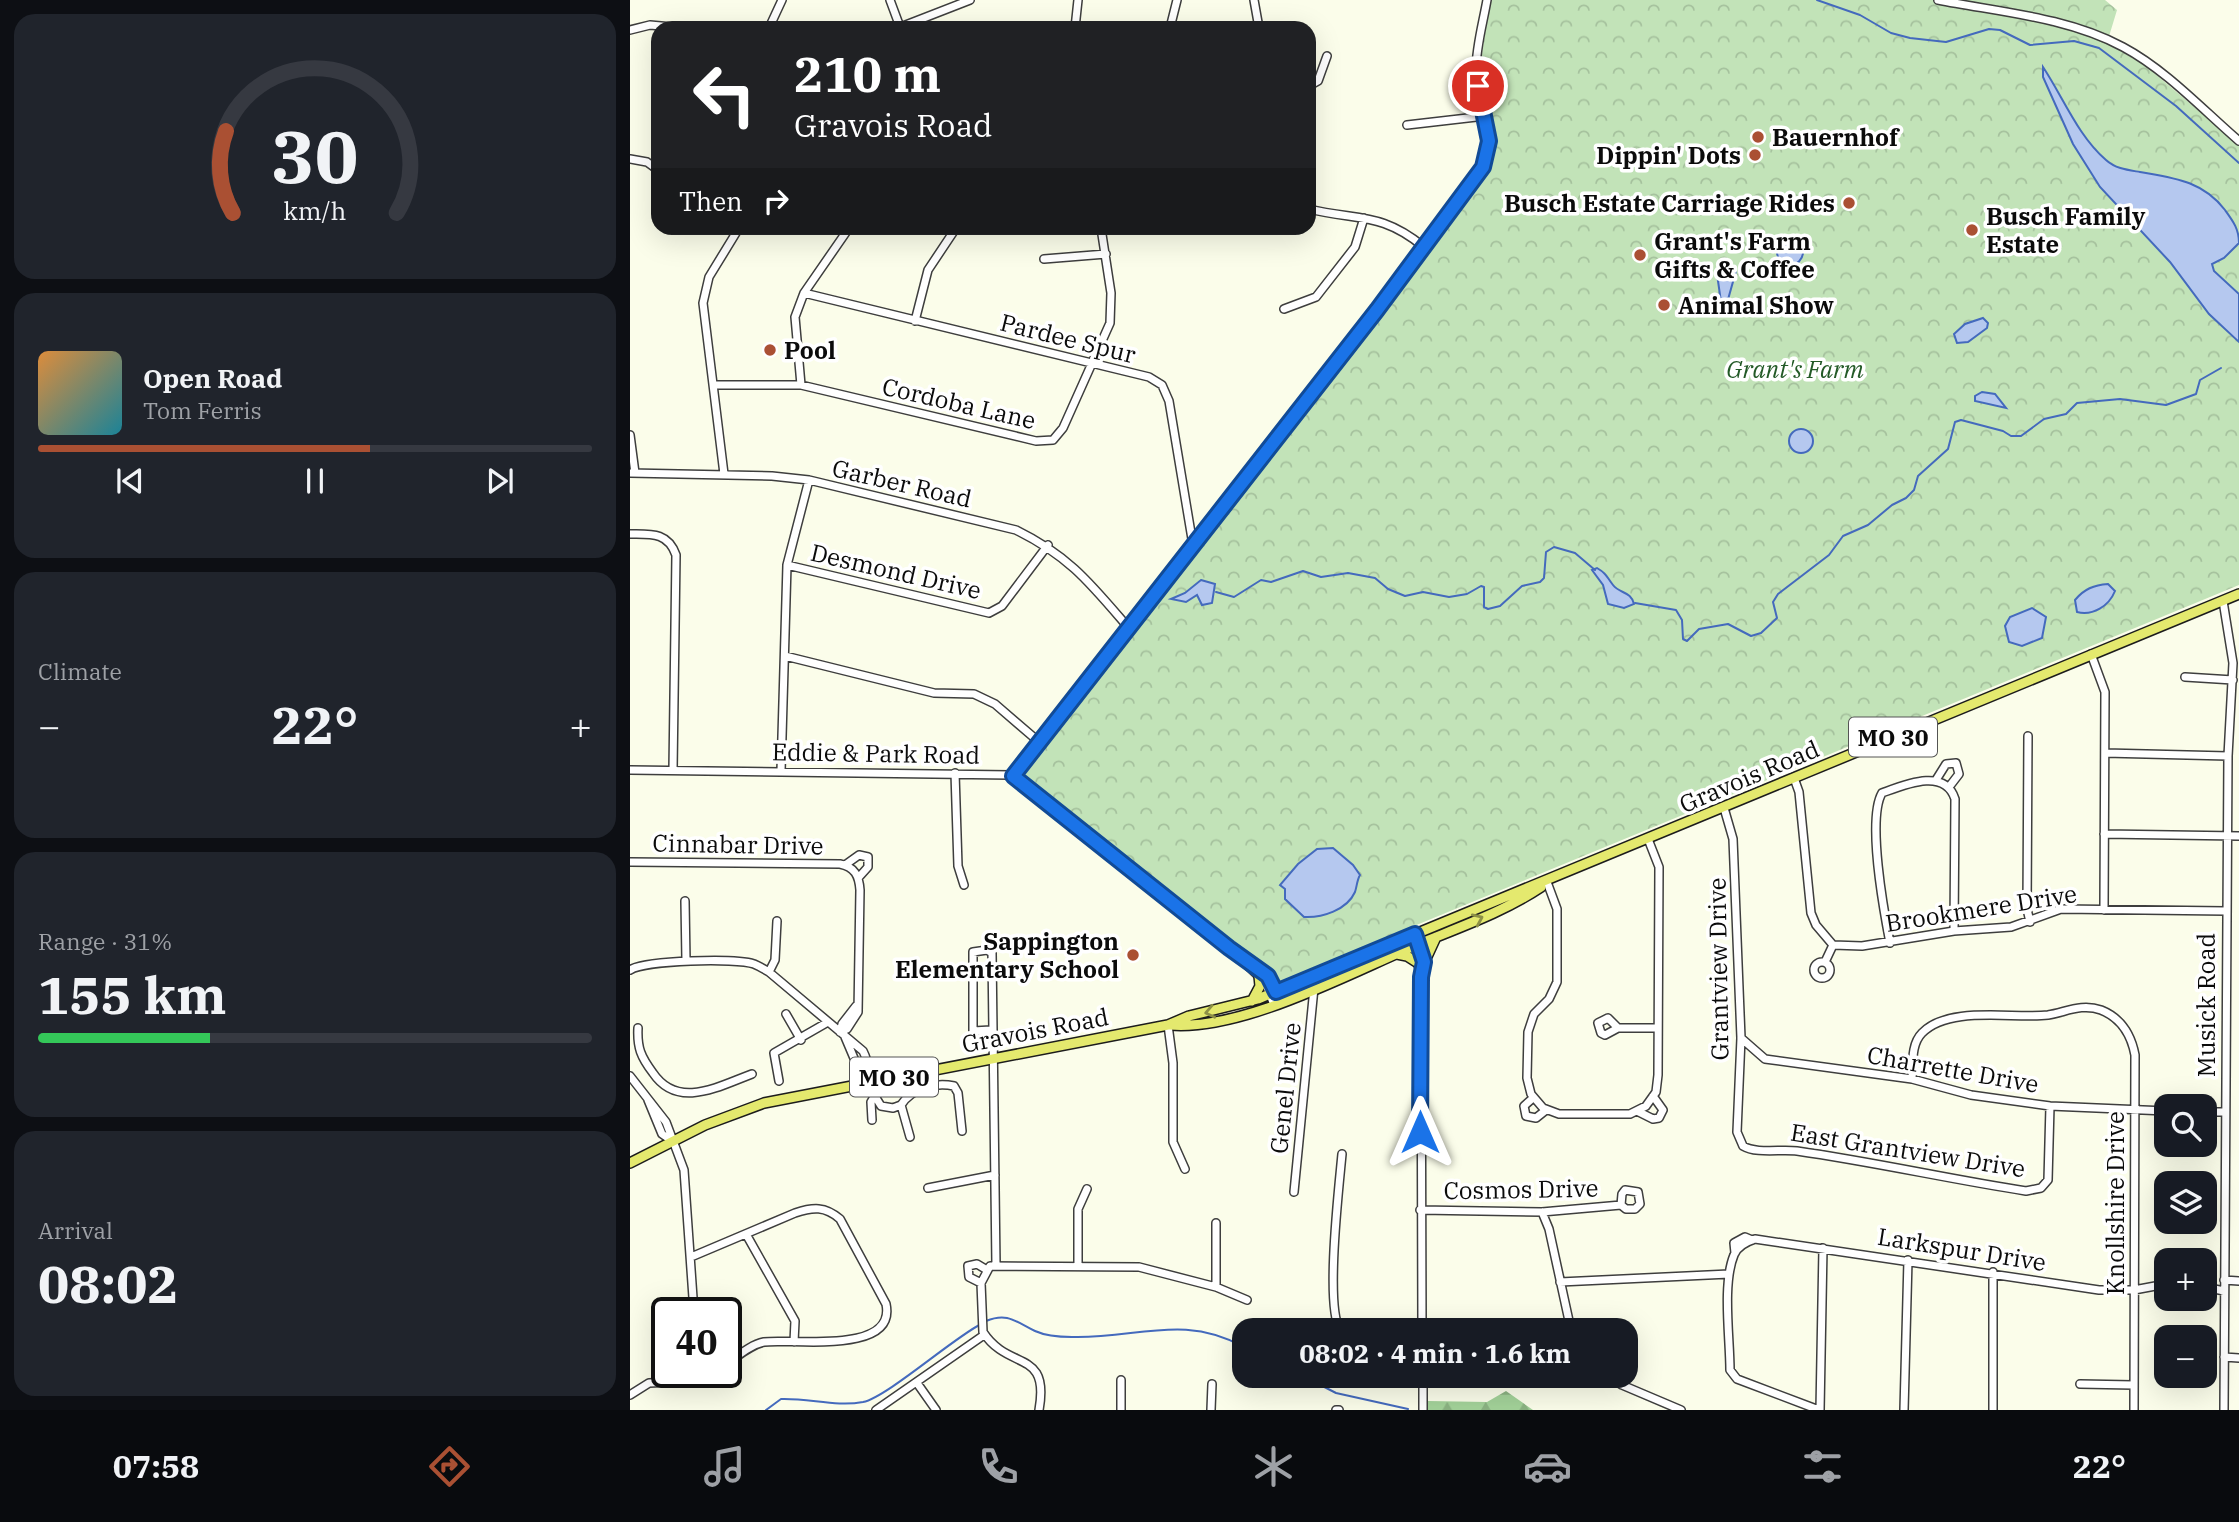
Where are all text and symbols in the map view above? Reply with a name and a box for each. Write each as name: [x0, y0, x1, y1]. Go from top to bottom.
text: 210 m: [794, 42, 941, 105]
icon: left: [679, 49, 770, 140]
pin: [1448, 56, 1508, 116]
icon: arrive: [1459, 67, 1497, 105]
text: Gravois Road: [794, 104, 993, 146]
text: 30: [271, 108, 359, 203]
place label: Bauernhof: [1772, 121, 1900, 153]
marker: Bauernhof: [1750, 129, 1766, 145]
place label: Dippin' Dots: [1596, 139, 1741, 171]
marker: Dippin' Dots: [1747, 147, 1763, 163]
icon: right: [757, 182, 795, 220]
text: Then: [679, 184, 743, 218]
place label: Busch Estate Carriage Rides: [1504, 187, 1835, 219]
text: km/h: [283, 193, 347, 226]
marker: Busch Estate Carriage Rides: [1841, 195, 1857, 211]
place label: Busch Family Estate: [1986, 200, 2146, 260]
marker: Busch Family Estate: [1964, 222, 1980, 238]
place label: Grant's Farm Gifts & Coffee: [1654, 225, 1815, 285]
marker: Grant's Farm Gifts & Coffee: [1632, 247, 1648, 263]
place label: Animal Show: [1678, 289, 1834, 321]
marker: Animal Show: [1656, 297, 1672, 313]
street label: Pardee Spur: [997, 306, 1139, 370]
place label: Pool: [784, 334, 836, 366]
marker: Pool: [762, 342, 778, 358]
park label: Grant's Farm: [1726, 353, 1864, 385]
text: Open Road: [143, 361, 282, 395]
street label: Cordoba Lane: [879, 370, 1039, 436]
text: Tom Ferris: [143, 395, 262, 425]
street label: Garber Road: [829, 451, 975, 515]
icon: previous: [111, 462, 149, 500]
icon: pause: [296, 462, 334, 500]
icon: next: [481, 462, 519, 500]
street label: Desmond Drive: [808, 536, 984, 606]
text: Climate: [38, 656, 122, 686]
text: 22°: [272, 691, 358, 758]
text: −: [38, 701, 61, 750]
text: +: [569, 701, 592, 750]
road number: MO 30: [1849, 718, 1937, 757]
street label: Gravois Road: [1674, 732, 1824, 820]
street label: Eddie & Park Road: [772, 735, 980, 771]
street label: Cinnabar Drive: [652, 827, 824, 861]
street label: Grantview Drive: [1700, 877, 1736, 1061]
street label: Brookmere Drive: [1883, 877, 2079, 939]
one-way arrow: [1471, 913, 1483, 927]
place label: Sappington Elementary School: [895, 925, 1119, 985]
text: Range · 31%: [38, 926, 172, 956]
street label: Musick Road: [2190, 933, 2222, 1077]
marker: Sappington Elementary School: [1125, 947, 1141, 963]
text: 155 km: [38, 961, 227, 1028]
street label: Gravois Road: [959, 1000, 1111, 1060]
one-way arrow: [1204, 1004, 1216, 1019]
street label: Genel Drive: [1262, 1021, 1308, 1155]
street label: Charrette Drive: [1865, 1038, 2041, 1100]
road number: MO 30: [850, 1058, 938, 1096]
map controls: [2154, 1094, 2217, 1388]
button: search: [2154, 1094, 2217, 1157]
position arrow: [1383, 1095, 1457, 1169]
street label: Knollshire Drive: [2099, 1111, 2131, 1295]
street label: East Grantview Drive: [1788, 1116, 2028, 1184]
button: layers: [2154, 1171, 2217, 1234]
street label: Cosmos Drive: [1443, 1172, 1599, 1206]
text: Arrival: [38, 1215, 113, 1245]
street label: Larkspur Drive: [1876, 1220, 2048, 1278]
button: +: [2154, 1248, 2217, 1311]
text: 08:02: [38, 1250, 179, 1317]
speed limit sign: 40: [651, 1297, 742, 1388]
button: −: [2154, 1325, 2217, 1388]
text: 08:02 · 4 min · 1.6 km: [1299, 1336, 1571, 1370]
icon: directions: [425, 1442, 474, 1491]
icon: music: [700, 1442, 749, 1491]
icon: phone: [974, 1442, 1023, 1491]
icon: climate: [1249, 1442, 1298, 1491]
icon: car: [1523, 1442, 1572, 1491]
icon: filters: [1798, 1442, 1847, 1491]
text: 07:58: [113, 1445, 199, 1487]
text: 22°: [2073, 1445, 2126, 1487]

